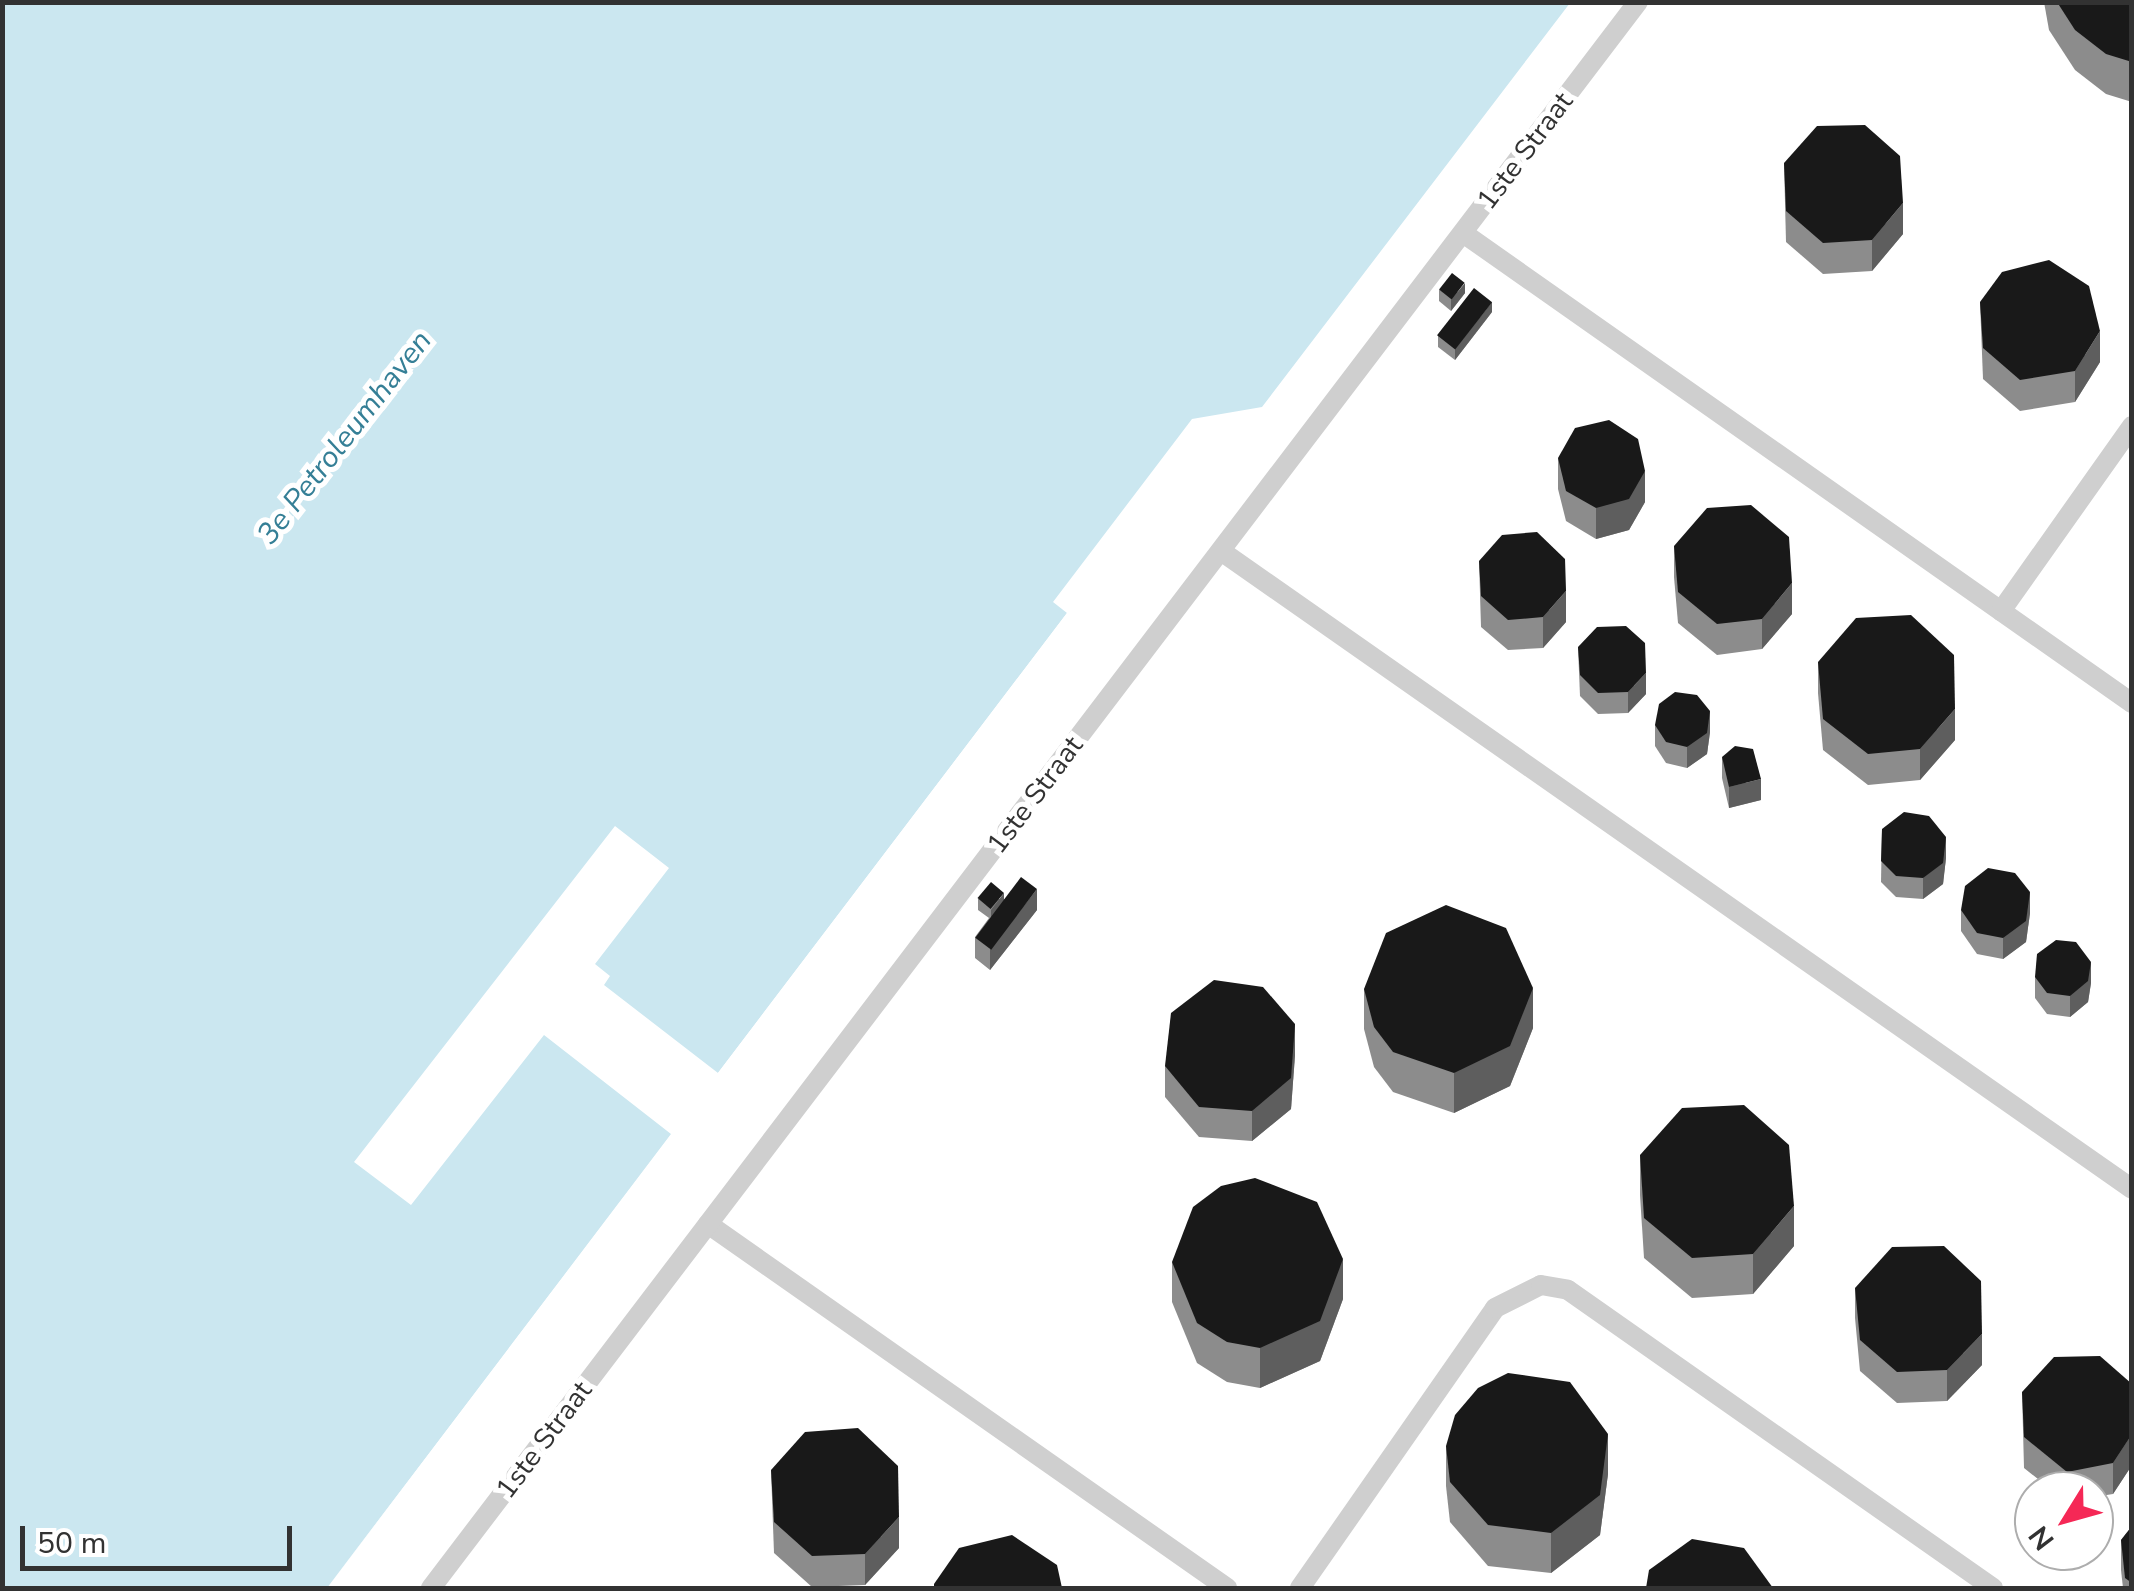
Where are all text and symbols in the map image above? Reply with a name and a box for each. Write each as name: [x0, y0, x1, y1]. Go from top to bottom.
street label: 1ste Straat: [1470, 86, 1580, 216]
water label: 3e Petroleumhaven: [250, 324, 440, 552]
street label: 1ste Straat: [980, 730, 1090, 860]
street label: 1ste Straat: [489, 1375, 599, 1505]
north arrow: [2014, 1471, 2114, 1571]
scale bar: [25, 1506, 298, 1568]
text: N: [2020, 1518, 2063, 1558]
text: 50 m: [37, 1523, 106, 1564]

